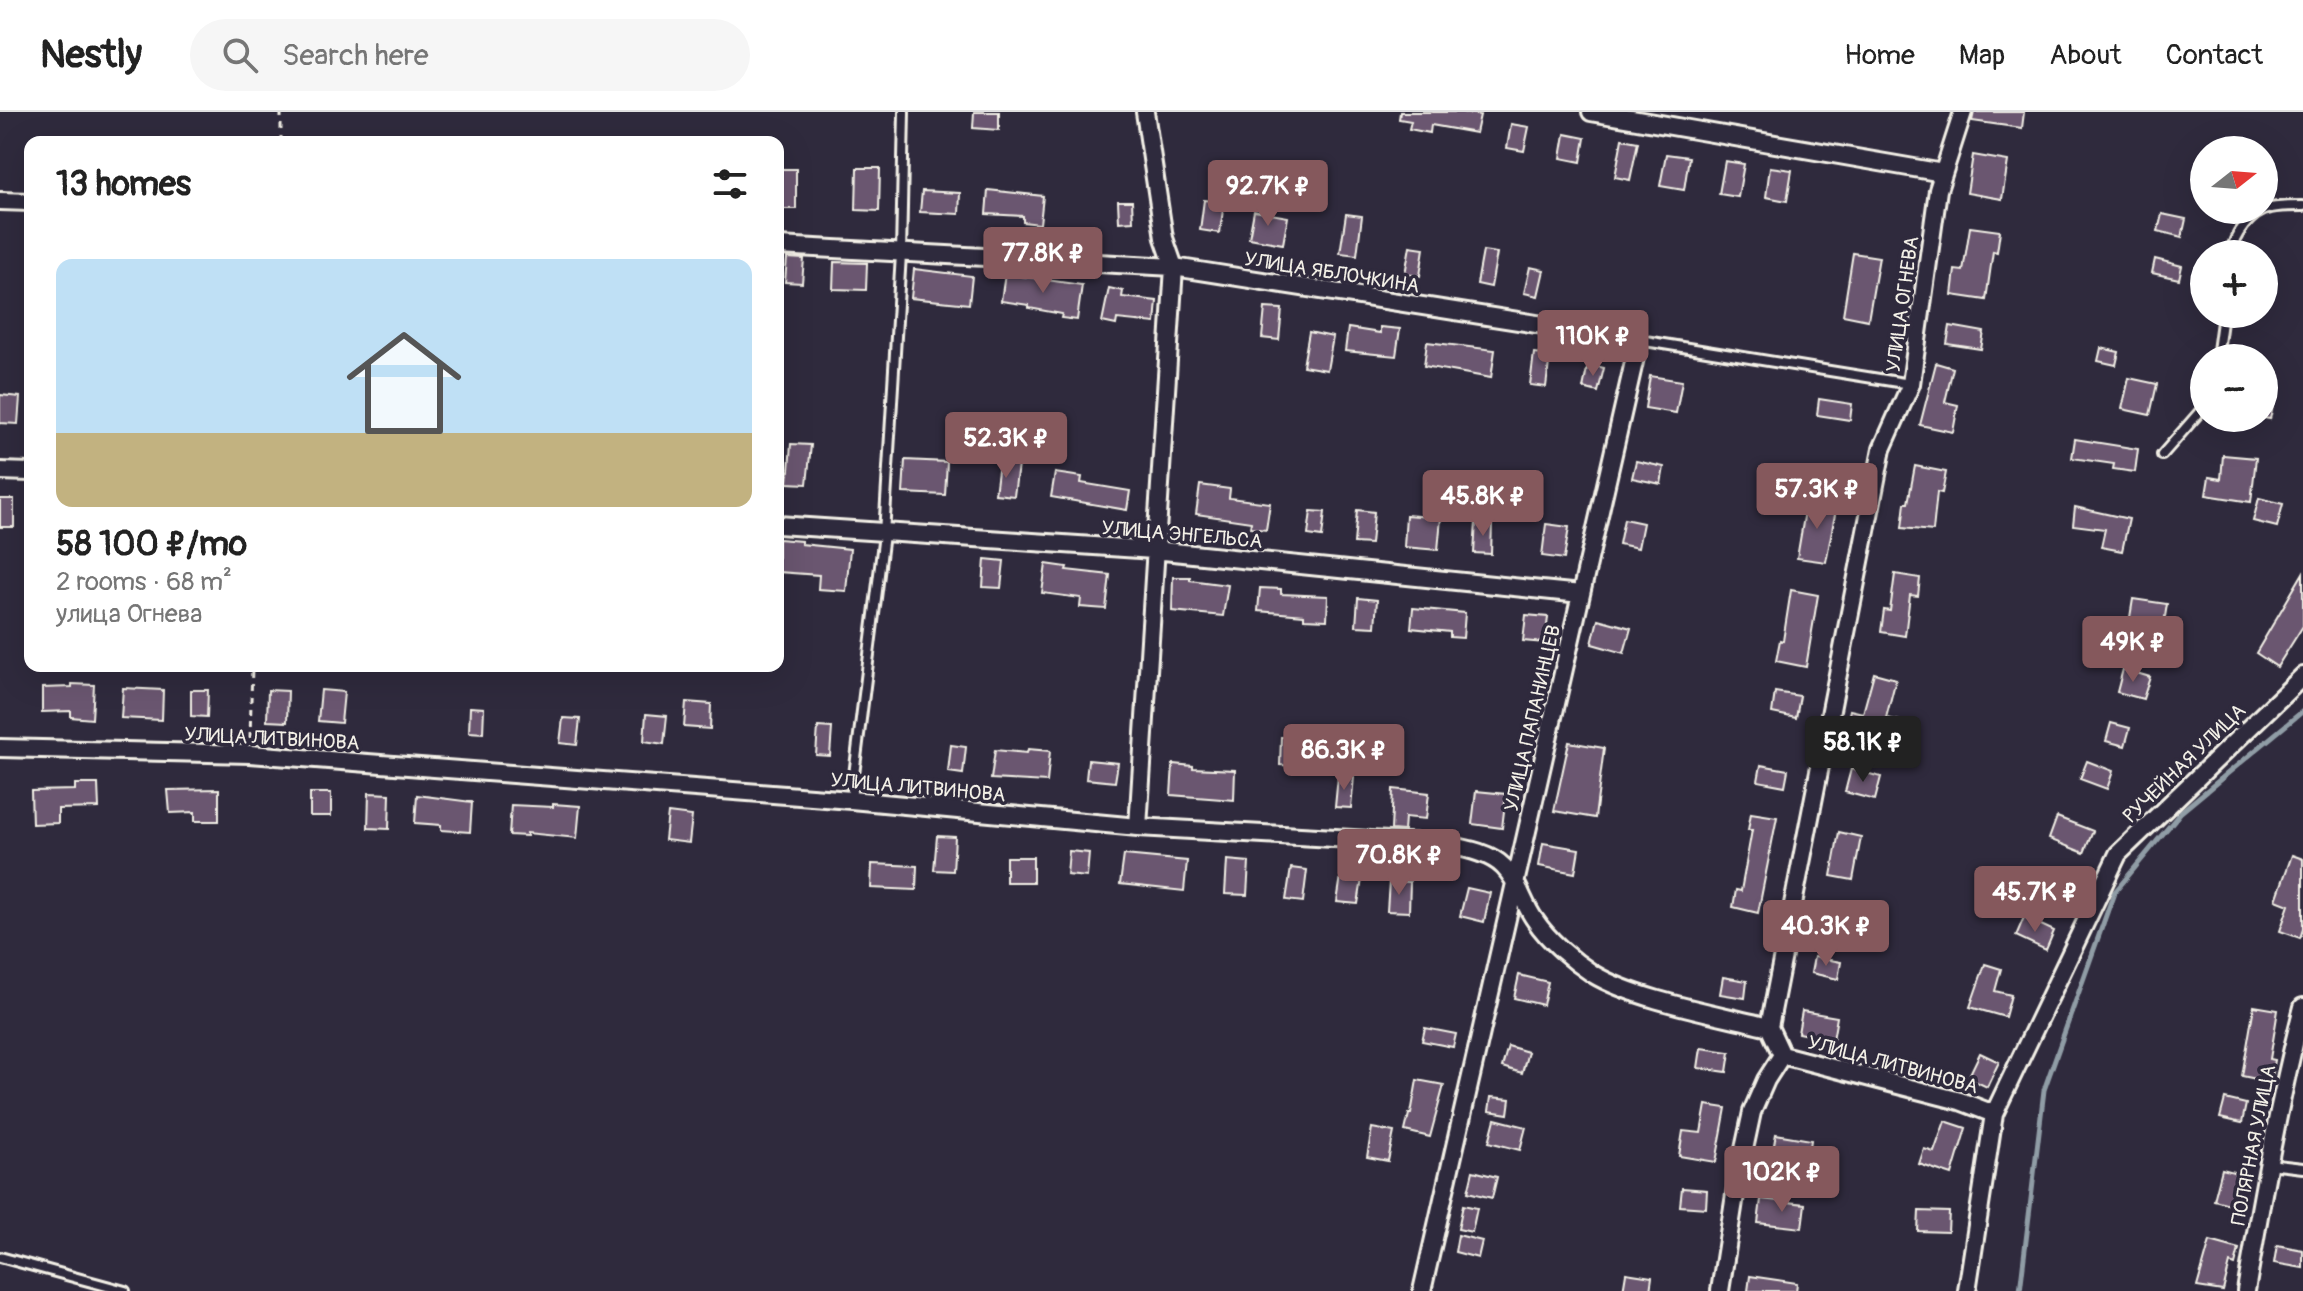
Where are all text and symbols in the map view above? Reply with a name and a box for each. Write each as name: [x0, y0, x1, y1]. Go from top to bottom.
search box: [190, 19, 750, 91]
text: Nestly: [40, 31, 142, 79]
icon: search: [218, 33, 262, 77]
text: Search here: [282, 37, 429, 74]
text: Home: [1844, 38, 1915, 73]
text: Map: [1959, 38, 2005, 73]
text: About: [2049, 38, 2122, 73]
text: Contact: [2166, 38, 2263, 73]
north arrow: [2190, 136, 2278, 224]
map controls: [2190, 136, 2278, 432]
pin: 92.7K ₽: [1194, 160, 1342, 228]
icon: filters: [708, 162, 752, 206]
text: 13 homes: [56, 163, 191, 206]
text: 92.7K ₽: [1226, 170, 1310, 202]
pin: 77.8K ₽: [969, 227, 1117, 295]
street label: УЛИЦА ОГНЕВА: [1881, 234, 1924, 374]
text: 77.8K ₽: [1001, 237, 1085, 269]
button: +: [2190, 240, 2278, 328]
street label: УЛИЦА ЯБЛОЧКИНА: [1243, 246, 1421, 299]
pin: 110K ₽: [1528, 310, 1658, 378]
icon: home: [332, 311, 476, 455]
text: 110K ₽: [1555, 320, 1631, 352]
button: −: [2190, 344, 2278, 432]
pin: 52.3K ₽: [932, 412, 1080, 480]
text: 52.3K ₽: [963, 422, 1049, 454]
pin: 57.3K ₽: [1743, 463, 1891, 531]
pin: 45.8K ₽: [1409, 470, 1557, 538]
text: 57.3K ₽: [1775, 473, 1859, 505]
text: 45.8K ₽: [1441, 480, 1525, 512]
street label: УЛИЦА ЭНГЕЛЬСА: [1100, 515, 1263, 554]
text: 58 100 ₽/mo: [56, 523, 247, 566]
text: 2 rooms · 68 m²: [56, 566, 232, 598]
text: улица Огнева: [56, 598, 202, 630]
pin: 49K ₽: [2077, 616, 2189, 684]
street label: УЛИЦА ПАПАНИНЦЕВ: [1499, 622, 1566, 814]
text: 49K ₽: [2100, 626, 2166, 658]
street label: РУЧЕЙНАЯ УЛИЦА: [2118, 698, 2251, 828]
pin: 58.1K ₽: [1789, 716, 1937, 784]
street label: УЛИЦА ЛИТВИНОВА: [184, 721, 360, 756]
pin: 86.3K ₽: [1270, 724, 1418, 792]
text: 58.1K ₽: [1823, 726, 1903, 758]
text: 86.3K ₽: [1301, 734, 1387, 766]
street label: УЛИЦА ЛИТВИНОВА: [829, 767, 1007, 808]
pin: 70.8K ₽: [1325, 829, 1473, 897]
text: 70.8K ₽: [1355, 839, 1443, 871]
pin: 45.7K ₽: [1961, 866, 2109, 934]
text: 45.7K ₽: [1992, 876, 2078, 908]
pin: 40.3K ₽: [1752, 900, 1900, 968]
text: 40.3K ₽: [1781, 910, 1871, 942]
street label: УЛИЦА ЛИТВИНОВА: [1805, 1030, 1981, 1099]
street label: ПОЛЯРНАЯ УЛИЦА: [2226, 1063, 2281, 1227]
pin: 102K ₽: [1717, 1146, 1847, 1214]
text: 102K ₽: [1742, 1156, 1822, 1188]

